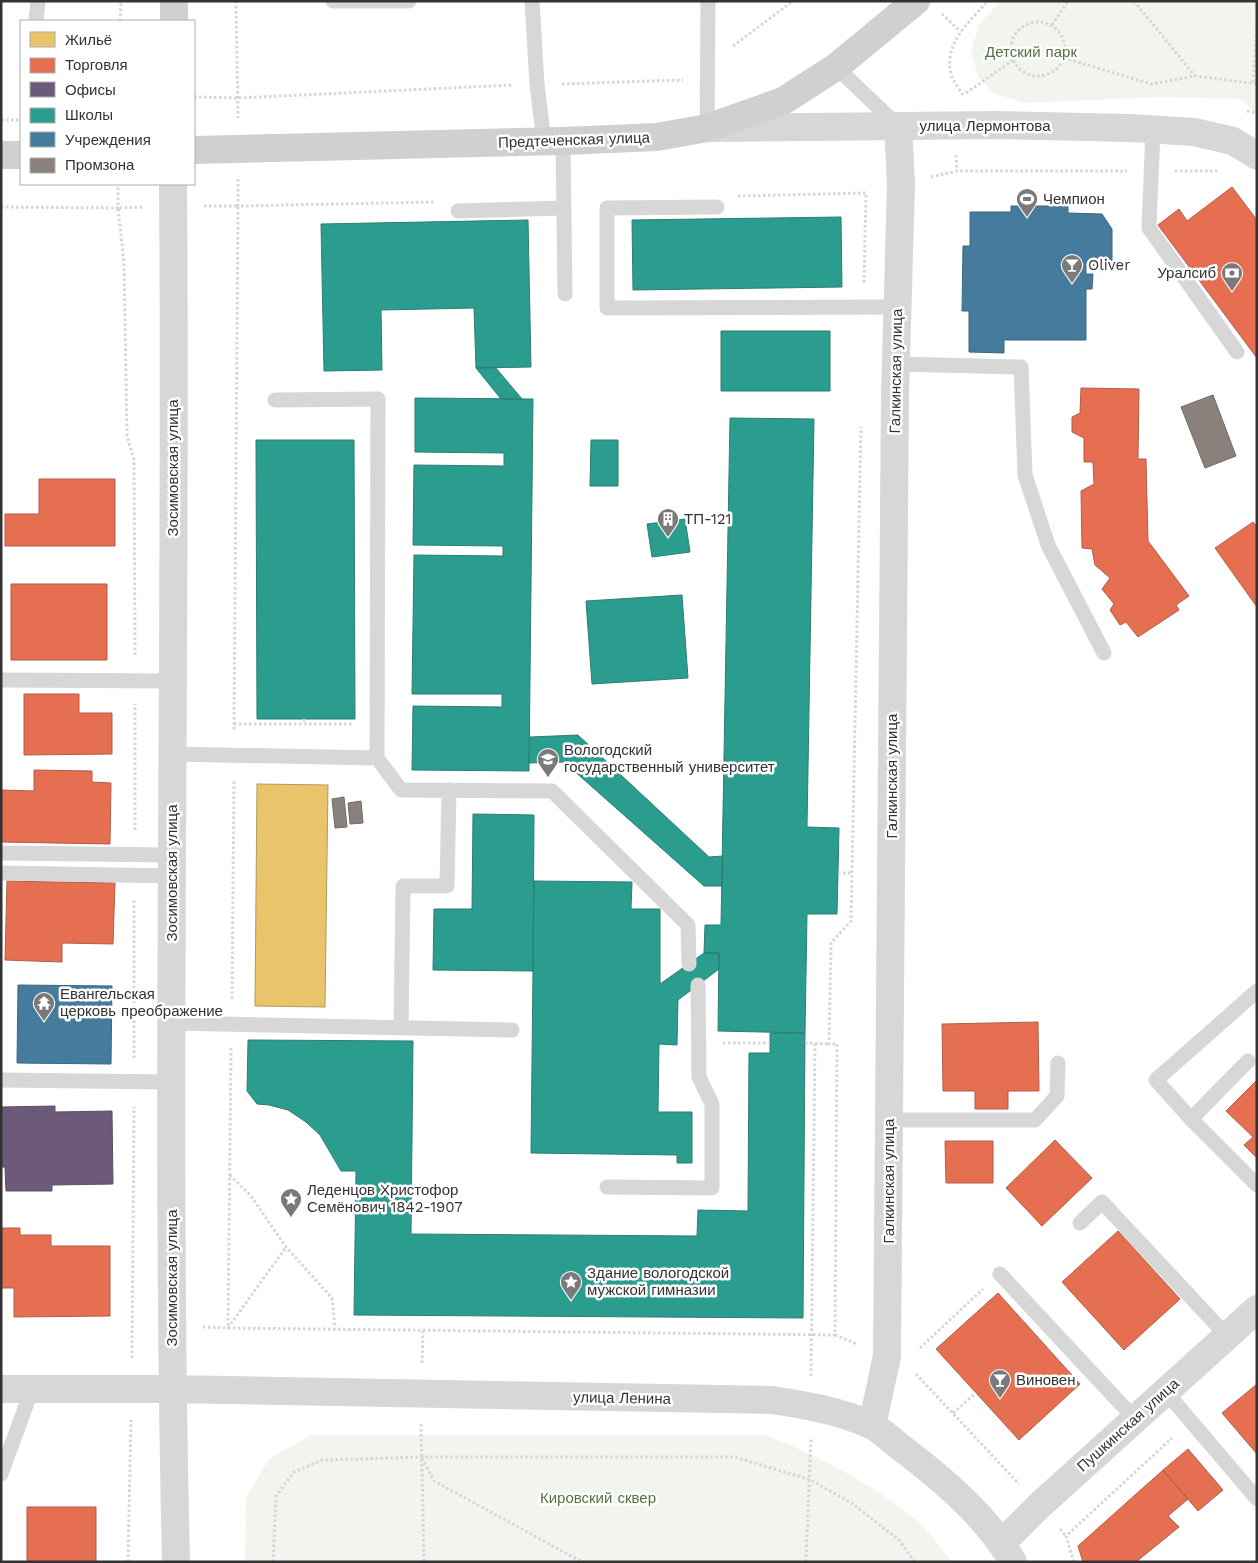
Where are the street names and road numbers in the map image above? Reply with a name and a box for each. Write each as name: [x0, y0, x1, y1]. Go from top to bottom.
street label: улица Лермонтова: [919, 117, 1051, 135]
street label: Предтеченская улица: [498, 128, 651, 152]
street label: Галкинская улица: [886, 308, 906, 434]
street label: Зосимовская улица: [164, 399, 182, 536]
street label: Галкинская улица: [883, 713, 901, 838]
street label: Зосимовская улица: [163, 804, 181, 941]
street label: Галкинская улица: [880, 1118, 898, 1243]
street label: Зосимовская улица: [163, 1209, 181, 1346]
street label: Пушкинская улица: [1073, 1374, 1183, 1475]
street label: улица Ленина: [573, 1388, 672, 1408]

